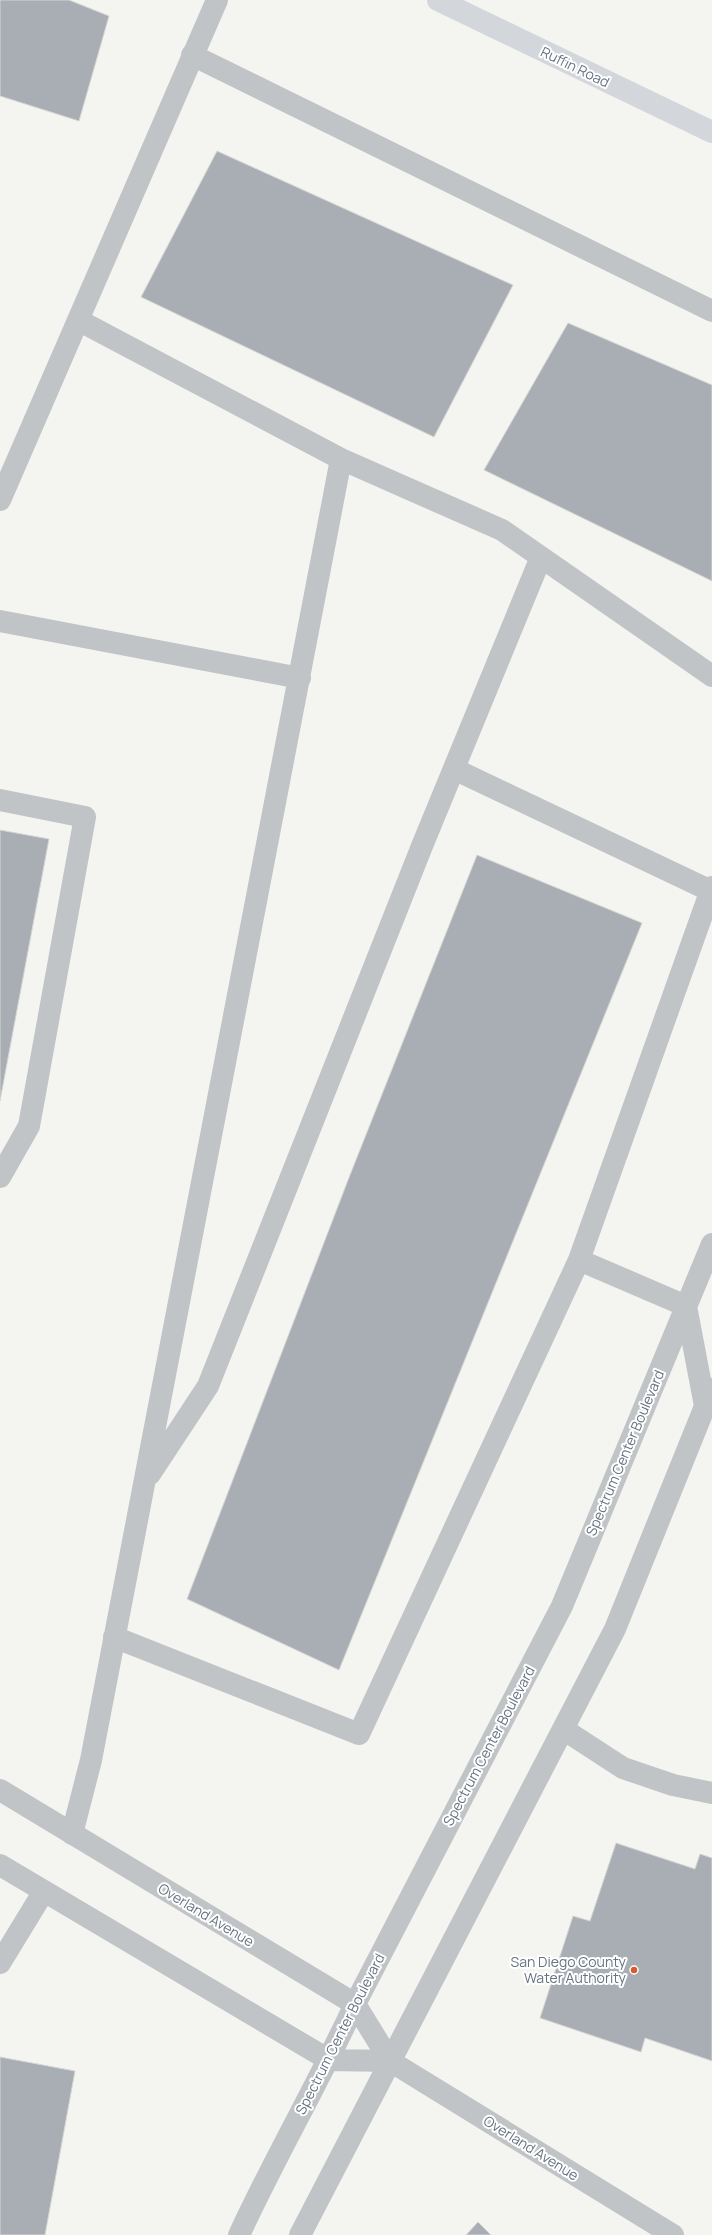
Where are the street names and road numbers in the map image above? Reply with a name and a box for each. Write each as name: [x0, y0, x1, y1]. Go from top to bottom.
street label: Ruffin Road: [538, 42, 613, 91]
street label: Spectrum Center Boulevard: [581, 1367, 668, 1539]
street label: Spectrum Center Boulevard: [438, 1663, 539, 1829]
street label: Overland Avenue: [155, 1878, 258, 1951]
street label: Spectrum Center Boulevard: [291, 1950, 388, 2117]
street label: Overland Avenue: [480, 2111, 582, 2184]

